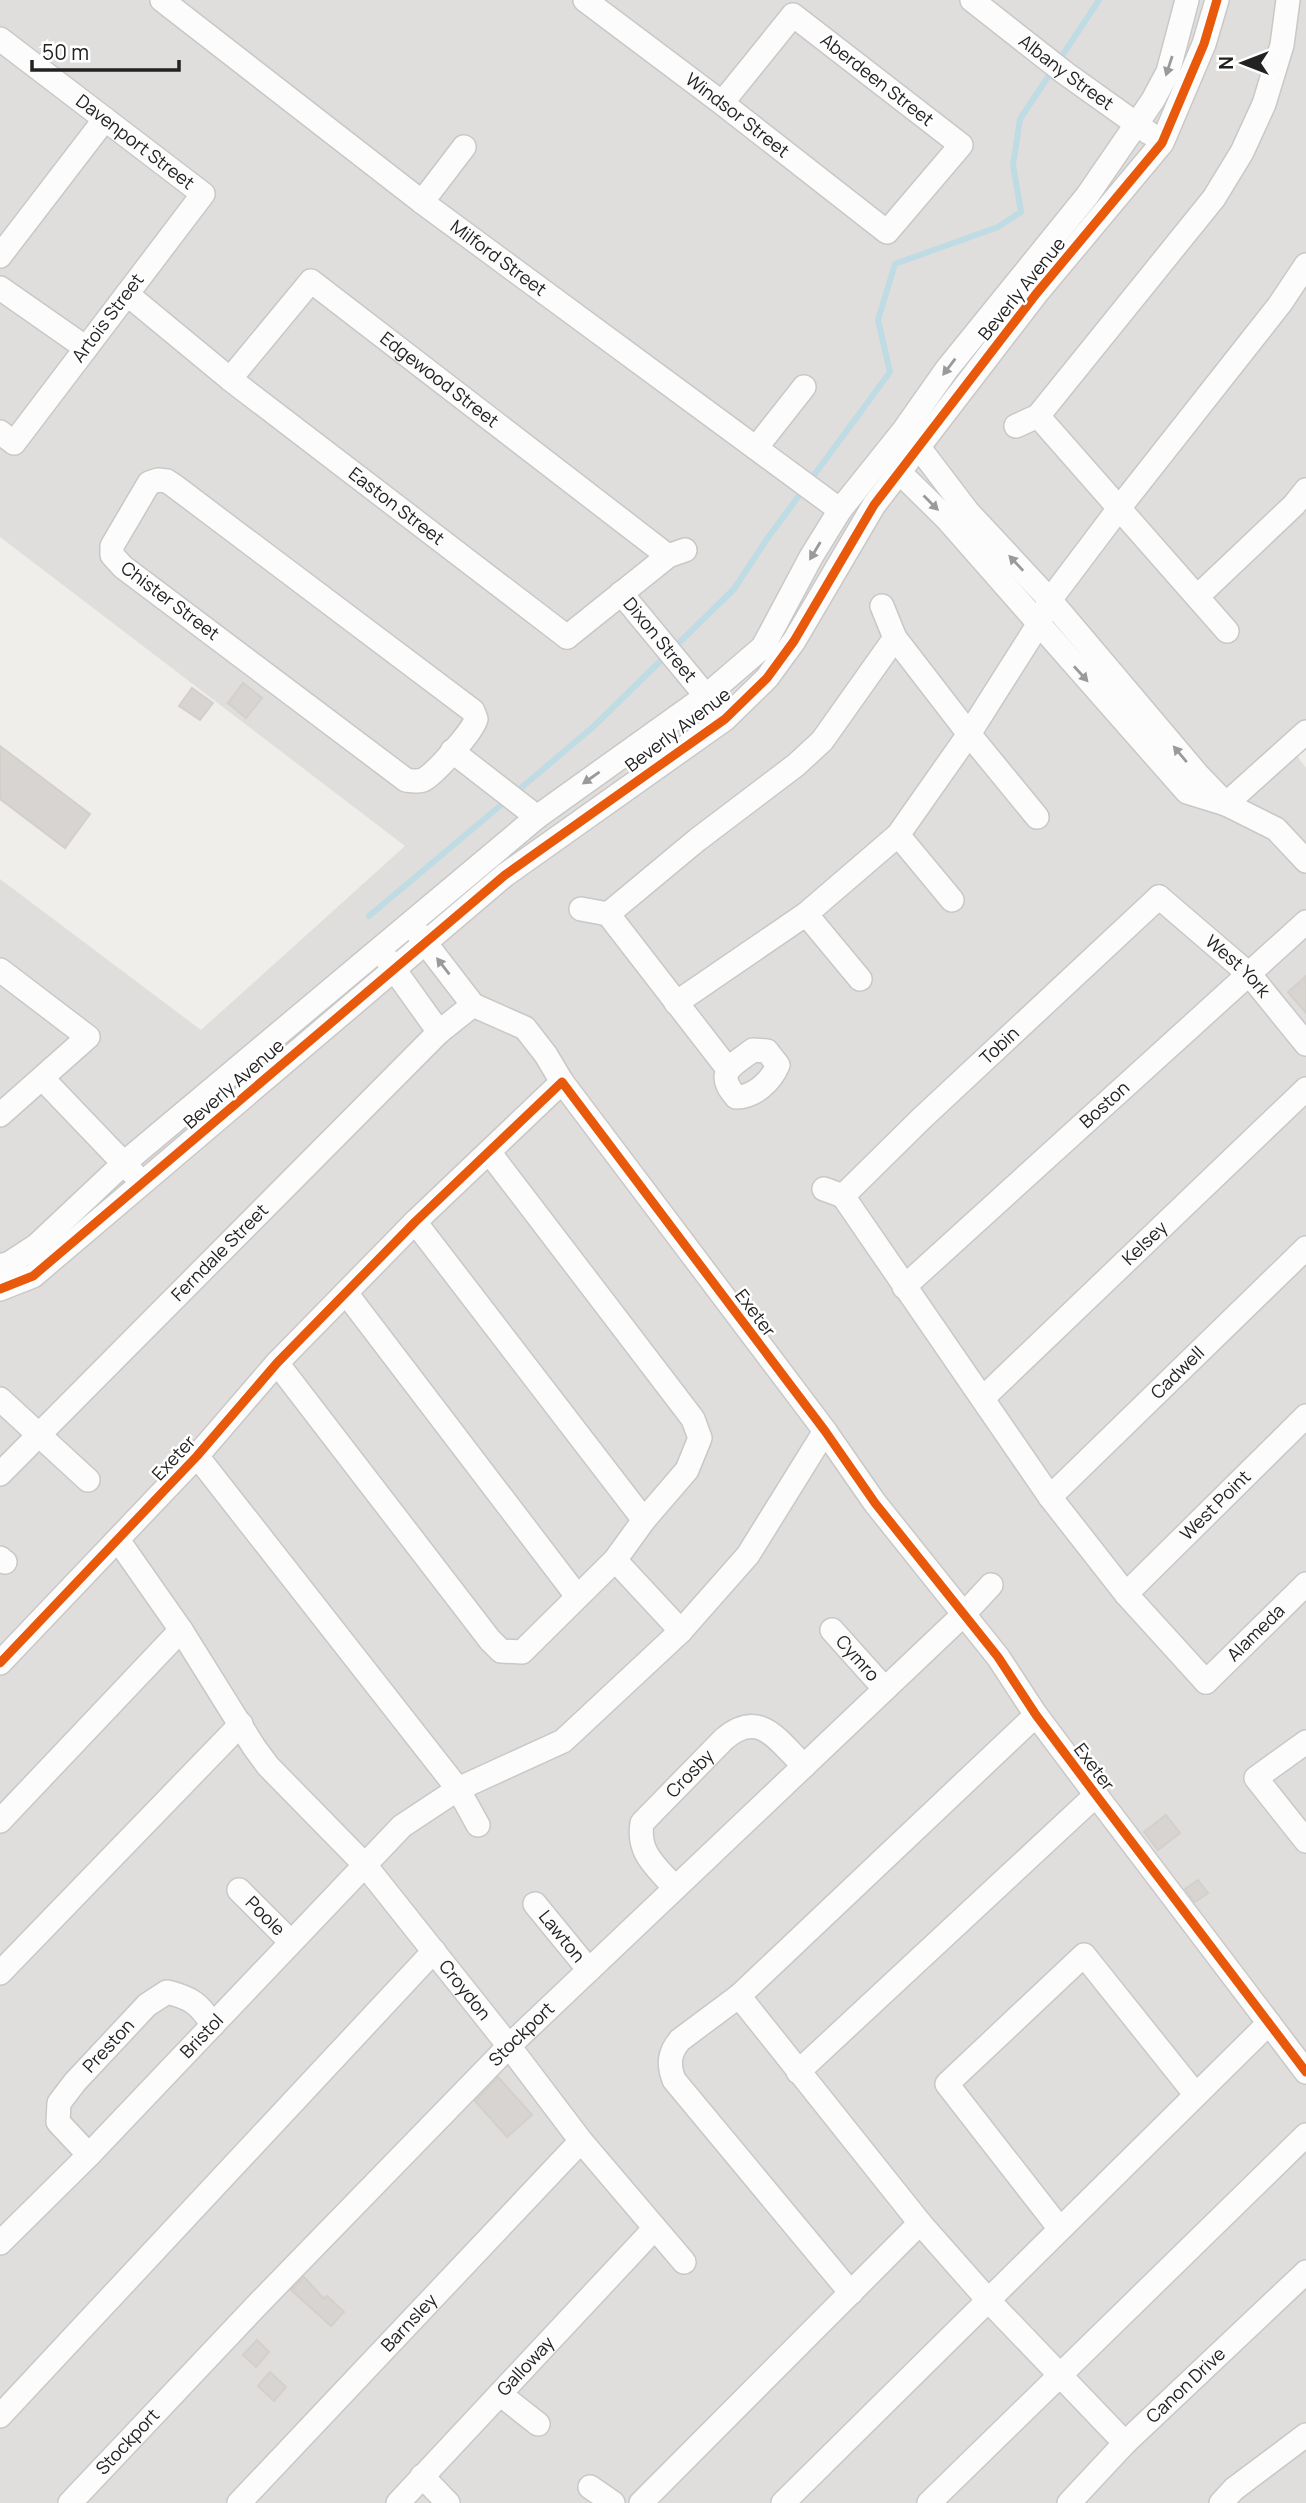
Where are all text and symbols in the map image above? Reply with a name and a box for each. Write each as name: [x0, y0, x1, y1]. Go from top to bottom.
street label: Aberdeen Street: [816, 27, 939, 131]
scale bar: [32, 28, 178, 72]
street label: Albany Street: [1015, 28, 1119, 115]
north arrow: [1208, 28, 1278, 98]
text: 50 m: [42, 38, 89, 66]
one-way arrow: [1163, 55, 1174, 76]
text: N: [1213, 56, 1239, 70]
street label: Windsor Street: [681, 67, 795, 162]
street label: Davenport Street: [72, 88, 200, 194]
street label: Milford Street: [446, 214, 552, 301]
street label: Beverly Avenue: [972, 232, 1070, 345]
street label: Artois Street: [66, 268, 149, 367]
street label: Edgewood Street: [376, 326, 504, 432]
one-way arrow: [942, 358, 956, 377]
street label: Easton Street: [344, 461, 450, 550]
one-way arrow: [922, 494, 938, 511]
one-way arrow: [809, 541, 821, 560]
street label: Chister Street: [116, 555, 225, 645]
one-way arrow: [1008, 555, 1024, 572]
street label: Dixon Street: [618, 592, 703, 687]
one-way arrow: [1073, 665, 1088, 682]
street label: Beverly Avenue: [620, 682, 735, 777]
one-way arrow: [1173, 745, 1188, 762]
one-way arrow: [582, 771, 600, 785]
street label: West York: [1201, 929, 1277, 1003]
one-way arrow: [435, 957, 450, 975]
street label: Tobin: [974, 1021, 1024, 1069]
street label: Beverly Avenue: [178, 1033, 289, 1134]
street label: Boston: [1074, 1075, 1134, 1133]
street label: Ferndale Street: [165, 1198, 273, 1306]
street label: Kelsey: [1116, 1215, 1172, 1270]
street label: Exeter: [730, 1284, 782, 1341]
street label: Cadwell: [1145, 1341, 1209, 1404]
street label: Exeter: [146, 1429, 201, 1485]
street label: West Point: [1174, 1464, 1255, 1545]
street label: Alameda: [1221, 1599, 1289, 1666]
street label: Cymro: [831, 1629, 885, 1686]
street label: Exeter: [1069, 1738, 1121, 1795]
street label: Crosby: [660, 1743, 719, 1803]
street label: Poole: [241, 1890, 291, 1941]
street label: Lawton: [534, 1905, 591, 1967]
street label: Croydon: [434, 1954, 497, 2025]
street label: Stockport: [483, 1996, 559, 2071]
street label: Bristol: [174, 2008, 228, 2063]
street label: Preston: [77, 2013, 139, 2077]
street label: Barnsley: [375, 2287, 442, 2356]
street label: Galloway: [491, 2330, 559, 2401]
street label: Canon Drive: [1141, 2341, 1230, 2428]
street label: Stockport: [90, 2403, 164, 2480]

